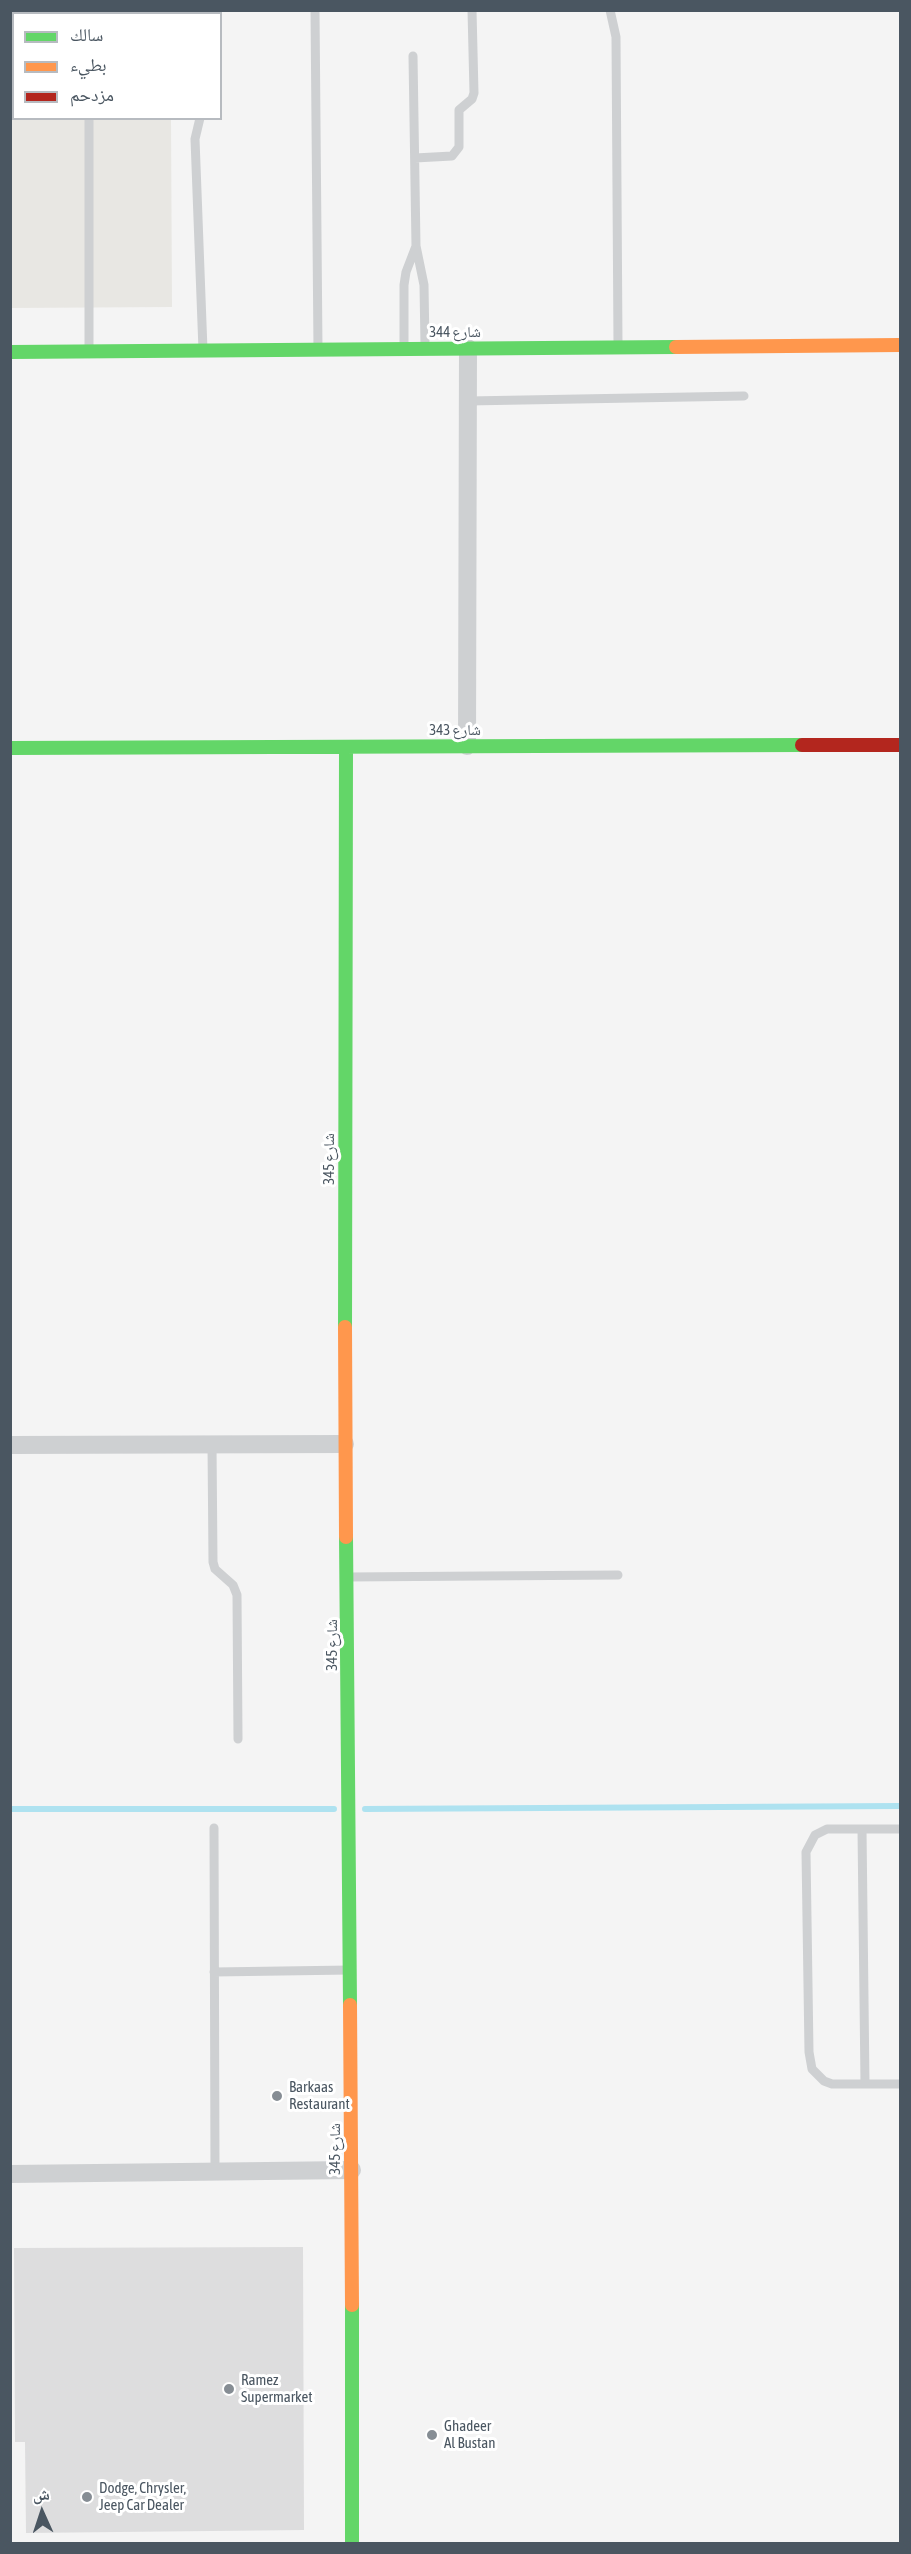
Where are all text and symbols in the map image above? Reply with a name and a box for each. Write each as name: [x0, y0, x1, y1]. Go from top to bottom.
legend: [12, 12, 222, 120]
text: سالك: [70, 24, 103, 45]
text: بطيء: [70, 54, 107, 75]
text: مزدحم: [70, 84, 114, 105]
street label: شارع 344: [429, 323, 481, 341]
street label: شارع 343: [429, 721, 481, 739]
street label: شارع 345: [320, 1133, 338, 1185]
street label: شارع 345: [323, 1619, 341, 1671]
place label: Barkaas Restaurant: [289, 2078, 350, 2113]
marker: Barkaas Restaurant: [270, 2089, 284, 2103]
street label: شارع 345: [326, 2123, 344, 2175]
place label: Ramez Supermarket: [241, 2371, 313, 2406]
marker: Ramez Supermarket: [222, 2382, 236, 2396]
place label: Ghadeer Al Bustan: [444, 2417, 496, 2452]
marker: Ghadeer Al Bustan: [425, 2428, 439, 2442]
place label: Dodge, Chrysler, Jeep Car Dealer: [99, 2479, 186, 2514]
north arrow: [12, 2482, 72, 2542]
text: ش: [32, 2485, 50, 2503]
marker: Dodge, Chrysler, Jeep Car Dealer: [80, 2490, 94, 2504]

